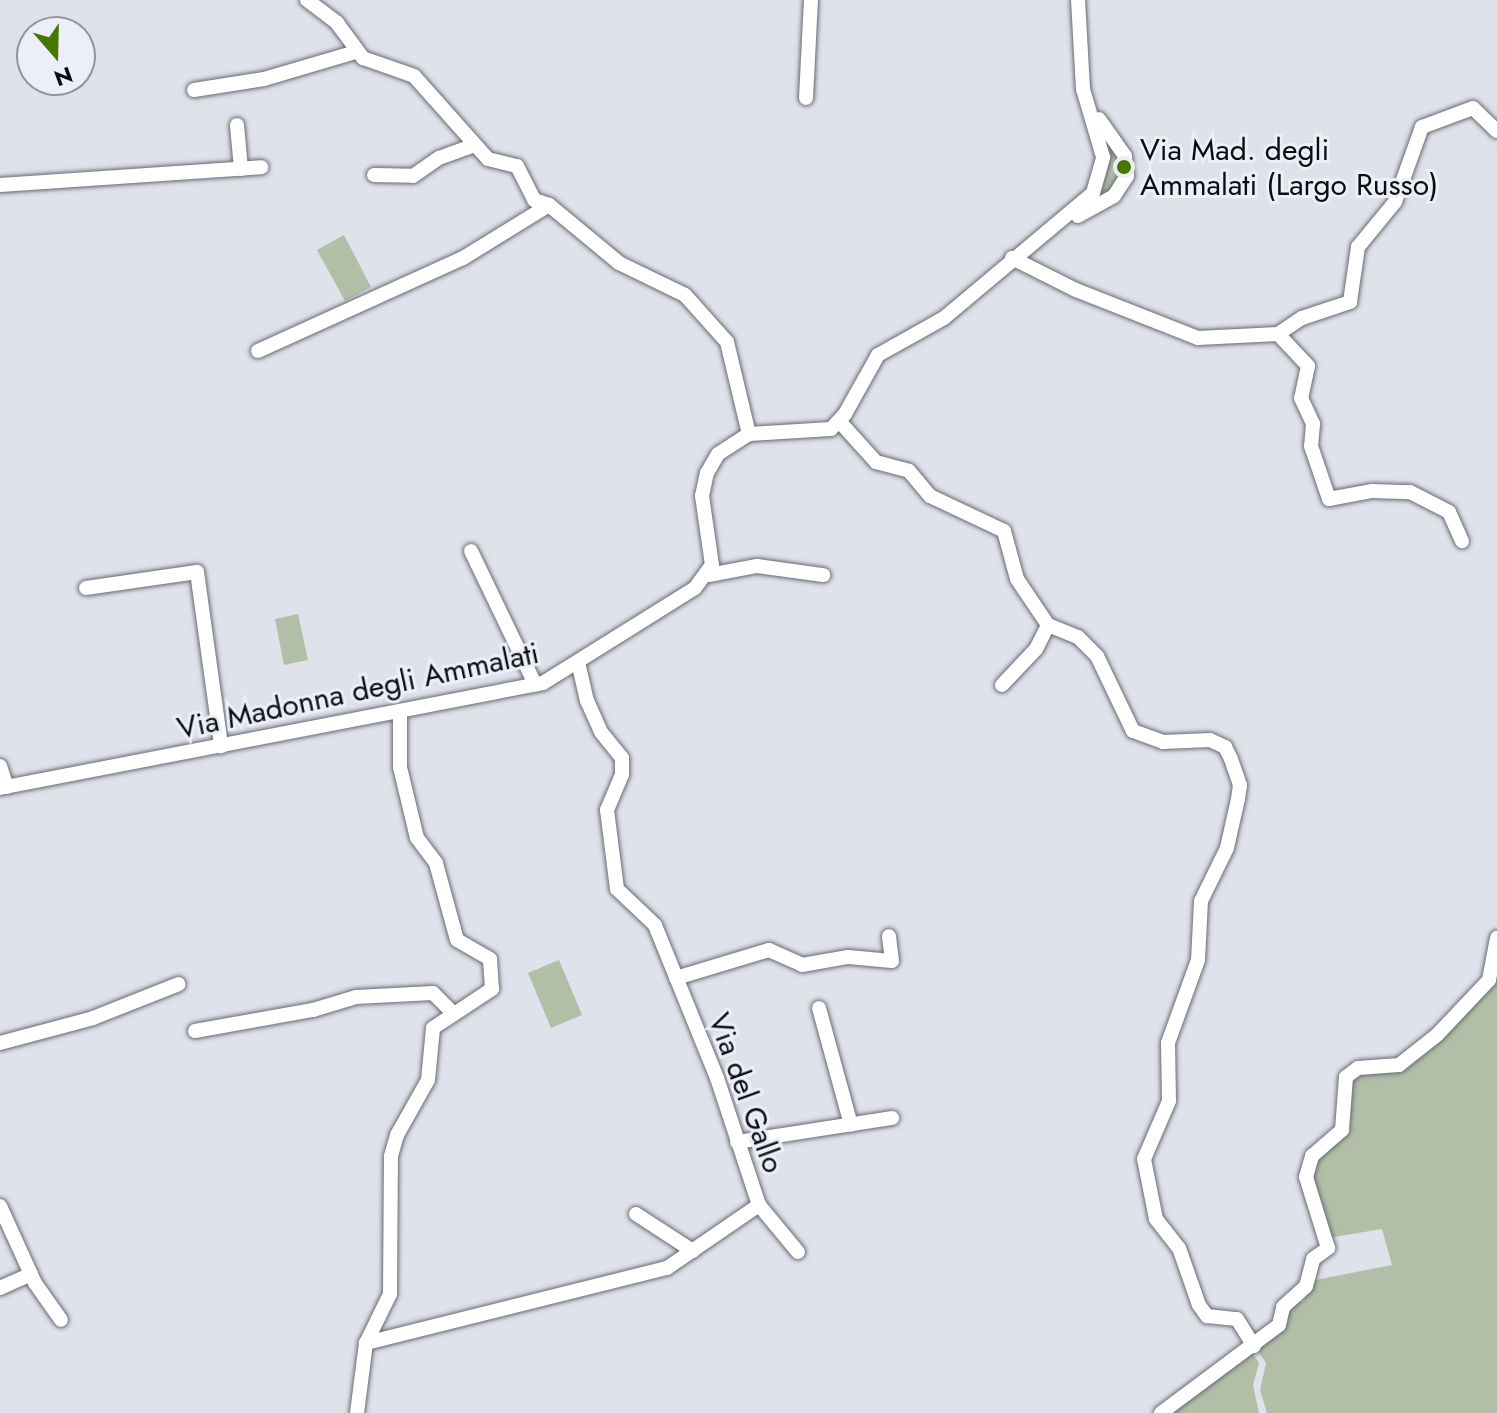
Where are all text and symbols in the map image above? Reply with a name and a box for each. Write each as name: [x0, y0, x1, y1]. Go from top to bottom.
north arrow: [16, 16, 96, 96]
text: N: [50, 59, 77, 95]
place label: Via Mad. degli Ammalati (Largo Russo): [1140, 132, 1438, 202]
marker: Via Mad. degli Ammalati (Largo Russo): [1115, 158, 1133, 176]
street label: Via Madonna degli Ammalati: [174, 635, 542, 747]
street label: Via del Gallo: [700, 1008, 792, 1178]

